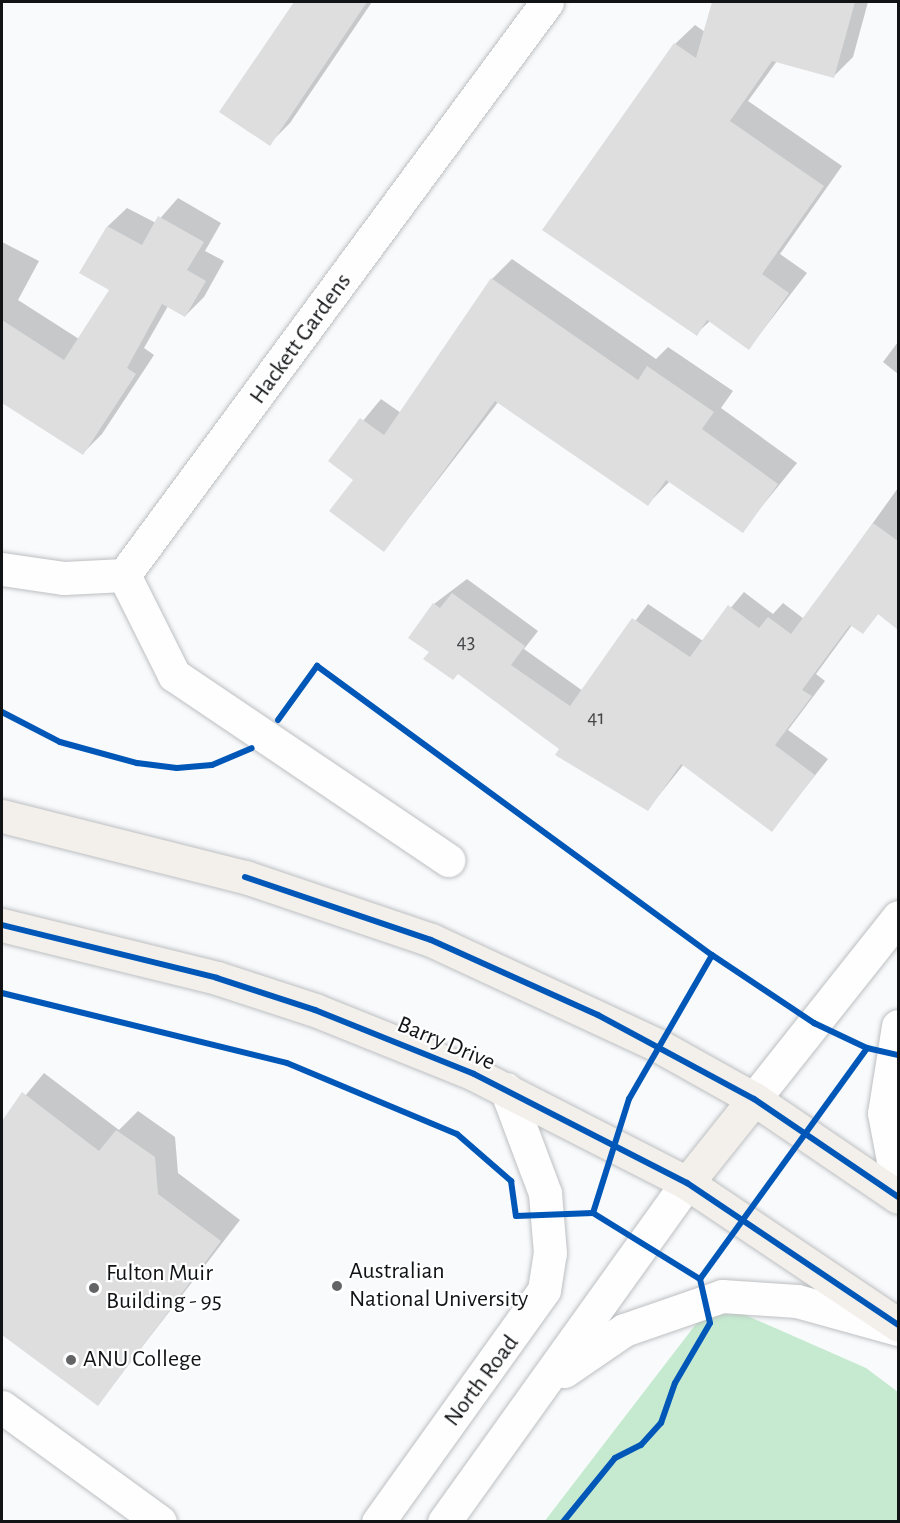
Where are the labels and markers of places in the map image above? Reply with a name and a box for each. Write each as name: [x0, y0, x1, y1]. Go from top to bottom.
place label: Australian National University: [349, 1258, 528, 1314]
place label: Fulton Muir Building - 95: [106, 1260, 222, 1316]
marker: Australian National University: [330, 1279, 344, 1293]
marker: Fulton Muir Building - 95: [87, 1281, 101, 1295]
place label: ANU College: [83, 1346, 201, 1374]
marker: ANU College: [64, 1353, 78, 1367]

